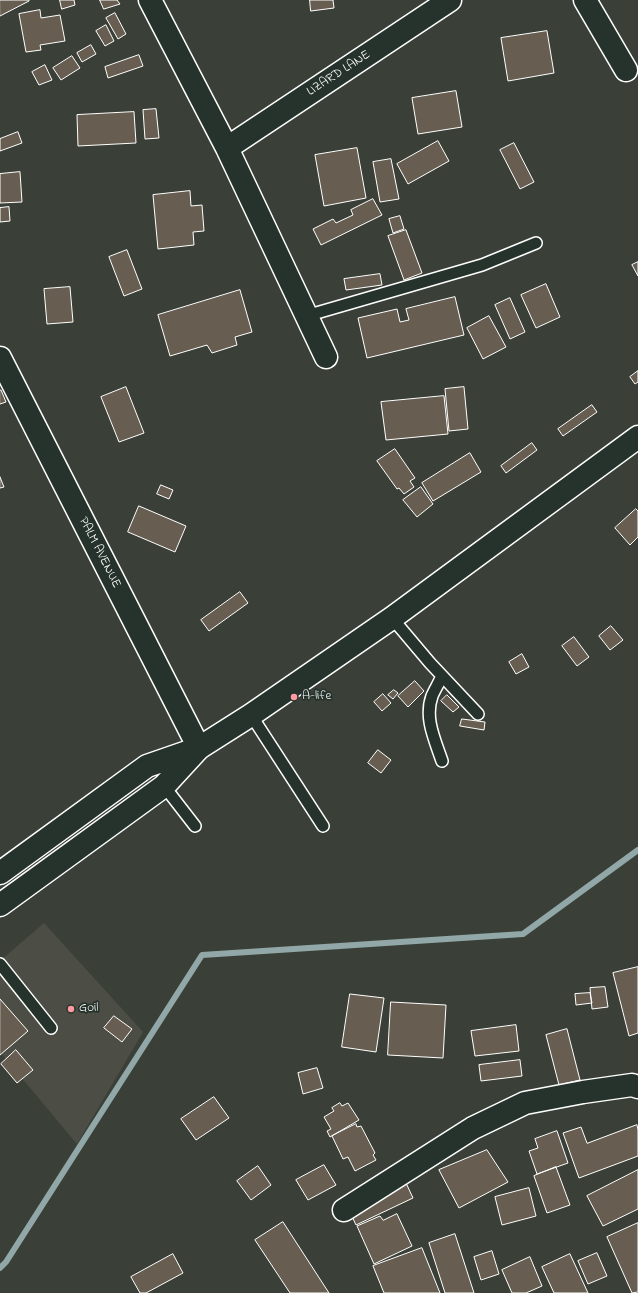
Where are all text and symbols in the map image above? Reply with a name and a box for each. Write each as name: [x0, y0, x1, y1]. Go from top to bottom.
street label: LIZARD LANE: [304, 48, 374, 100]
street label: PALM AVENUE: [74, 515, 124, 591]
place label: A-life: [302, 689, 331, 705]
marker: A-life: [289, 692, 299, 702]
place label: Goil: [79, 1001, 98, 1017]
marker: Goil: [66, 1004, 76, 1014]

